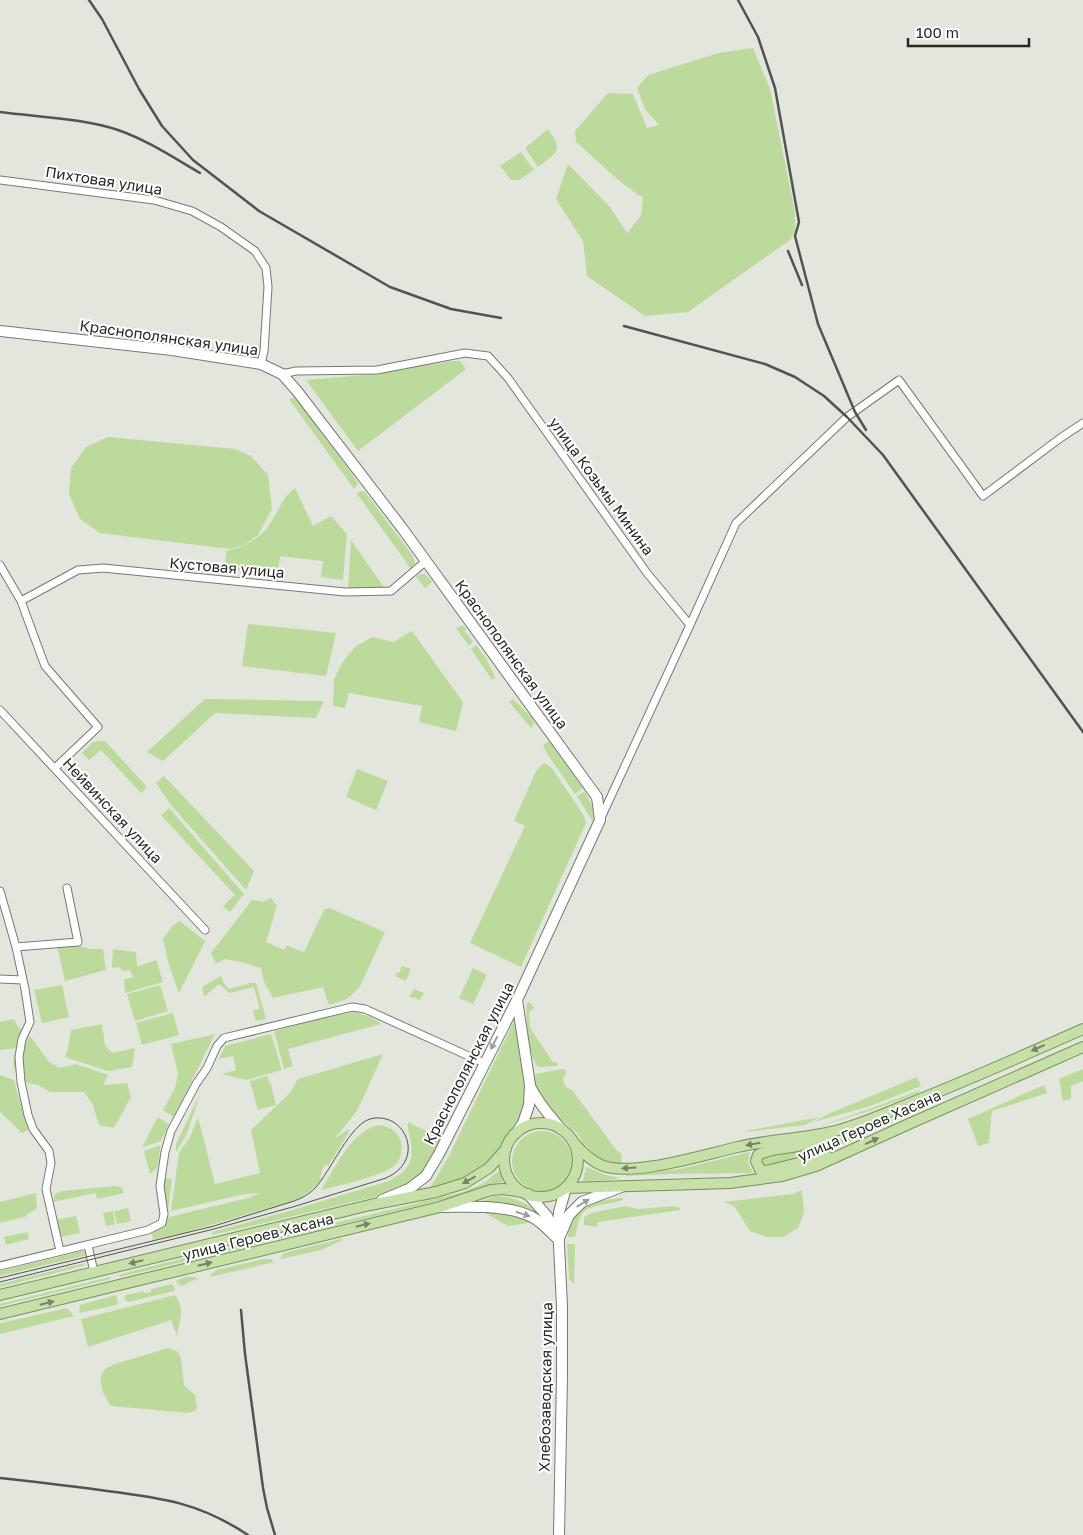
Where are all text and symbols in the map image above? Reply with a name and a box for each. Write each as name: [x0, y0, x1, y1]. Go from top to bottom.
scale bar: [908, 15, 1029, 47]
text: 100 m: [916, 23, 959, 41]
street label: Пихтовая улица: [44, 162, 164, 198]
street label: Краснополянская улица: [79, 316, 259, 358]
street label: улица Козьмы Минина: [546, 414, 658, 558]
street label: Кустовая улица: [169, 553, 285, 581]
street label: Краснополянская улица: [452, 576, 572, 732]
street label: Нейвинская улица: [60, 754, 166, 866]
street label: Краснополянская улица: [419, 979, 517, 1147]
one-way arrow: [490, 1036, 498, 1050]
one-way arrow: [1031, 1045, 1045, 1053]
street label: улица Героев Хасана: [795, 1085, 943, 1165]
one-way arrow: [865, 1137, 879, 1145]
one-way arrow: [745, 1140, 761, 1148]
one-way arrow: [621, 1165, 637, 1173]
one-way arrow: [462, 1176, 477, 1184]
one-way arrow: [576, 1199, 589, 1208]
street label: улица Героев Хасана: [181, 1209, 335, 1263]
one-way arrow: [515, 1210, 530, 1218]
one-way arrow: [356, 1221, 371, 1229]
one-way arrow: [128, 1258, 143, 1266]
one-way arrow: [198, 1260, 213, 1268]
one-way arrow: [40, 1299, 55, 1307]
street label: Хлебозаводская улица: [535, 1302, 555, 1472]

